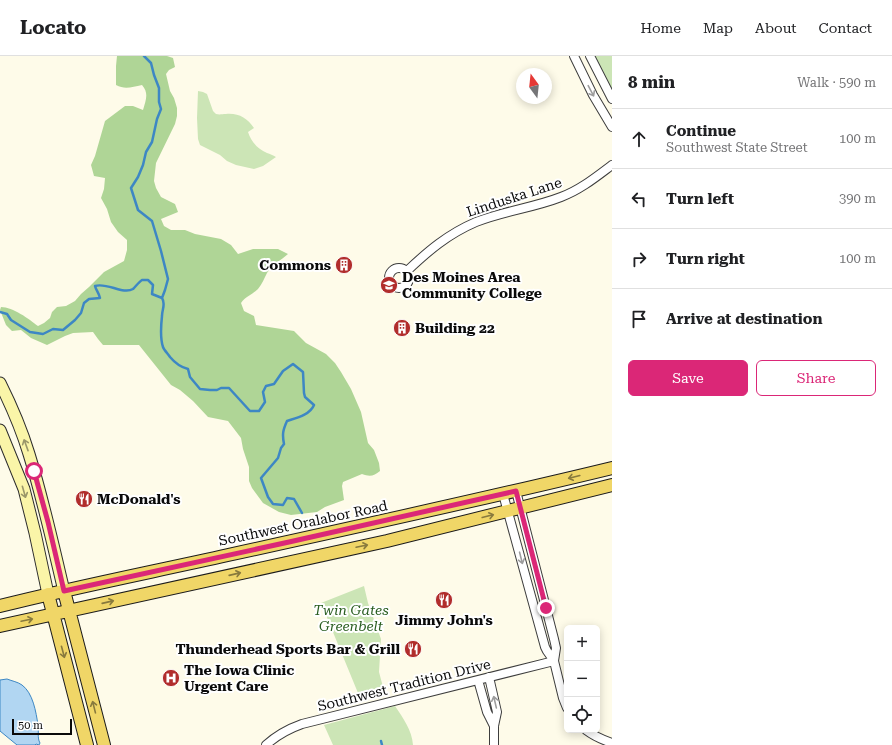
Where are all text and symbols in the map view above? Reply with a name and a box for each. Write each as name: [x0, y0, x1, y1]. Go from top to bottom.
text: Locato: [20, 16, 86, 39]
text: Home: [640, 20, 681, 36]
text: Map: [703, 20, 733, 36]
text: About: [755, 20, 797, 36]
text: Contact: [819, 20, 872, 36]
north arrow: [516, 68, 552, 104]
text: 8 min: [628, 72, 675, 92]
text: Walk · 590 m: [797, 75, 876, 90]
one-way arrow: [588, 85, 595, 97]
text: Continue: [666, 122, 736, 140]
icon: ahead: [628, 128, 650, 150]
text: 100 m: [839, 131, 876, 146]
text: Southwest State Street: [666, 140, 808, 155]
street label: Linduska Lane: [464, 174, 564, 220]
icon: left: [628, 188, 650, 210]
text: Turn left: [666, 190, 734, 208]
text: 390 m: [839, 191, 876, 206]
icon: right: [628, 248, 650, 270]
text: Turn right: [666, 250, 745, 268]
text: 100 m: [839, 251, 876, 266]
building icon: Commons: [334, 255, 354, 275]
place label: Commons: [259, 257, 331, 273]
place label: Des Moines Area Community College: [402, 269, 542, 301]
school or university icon: Des Moines Area Community College: [379, 275, 399, 295]
icon: arrive: [628, 308, 650, 330]
text: Arrive at destination: [666, 310, 822, 328]
building icon: Building 22: [392, 318, 412, 338]
place label: Building 22: [415, 320, 495, 336]
button: Save: [628, 360, 748, 396]
button: Share: [756, 360, 876, 396]
one-way arrow: [22, 438, 29, 451]
route start: [25, 462, 43, 480]
one-way arrow: [568, 474, 581, 482]
one-way arrow: [21, 485, 28, 498]
restaurant icon: McDonald's: [74, 489, 94, 509]
place label: McDonald's: [97, 491, 180, 507]
street label: Southwest Oralabor Road: [217, 497, 389, 549]
one-way arrow: [481, 511, 494, 519]
one-way arrow: [355, 542, 368, 550]
one-way arrow: [517, 552, 525, 565]
one-way arrow: [228, 569, 241, 577]
restaurant icon: Jimmy John's: [434, 590, 454, 610]
one-way arrow: [101, 598, 114, 606]
route end: [537, 599, 555, 617]
park label: Twin Gates Greenbelt: [313, 602, 389, 634]
place label: Jimmy John's: [395, 612, 493, 628]
one-way arrow: [20, 616, 33, 624]
map controls: [564, 625, 600, 733]
button: +: [564, 625, 600, 661]
restaurant icon: Thunderhead Sports Bar & Grill: [403, 639, 423, 659]
place label: Thunderhead Sports Bar & Grill: [175, 641, 400, 657]
one-way arrow: [60, 645, 67, 658]
street label: Southwest Tradition Drive: [316, 656, 493, 714]
button: −: [564, 661, 600, 697]
place label: The Iowa Clinic Urgent Care: [184, 662, 294, 694]
hospital icon: The Iowa Clinic Urgent Care: [161, 668, 181, 688]
one-way arrow: [490, 695, 498, 708]
button: locate: [564, 697, 600, 733]
one-way arrow: [90, 701, 98, 714]
scale bar: [12, 717, 72, 736]
text: 50 m: [18, 719, 43, 732]

